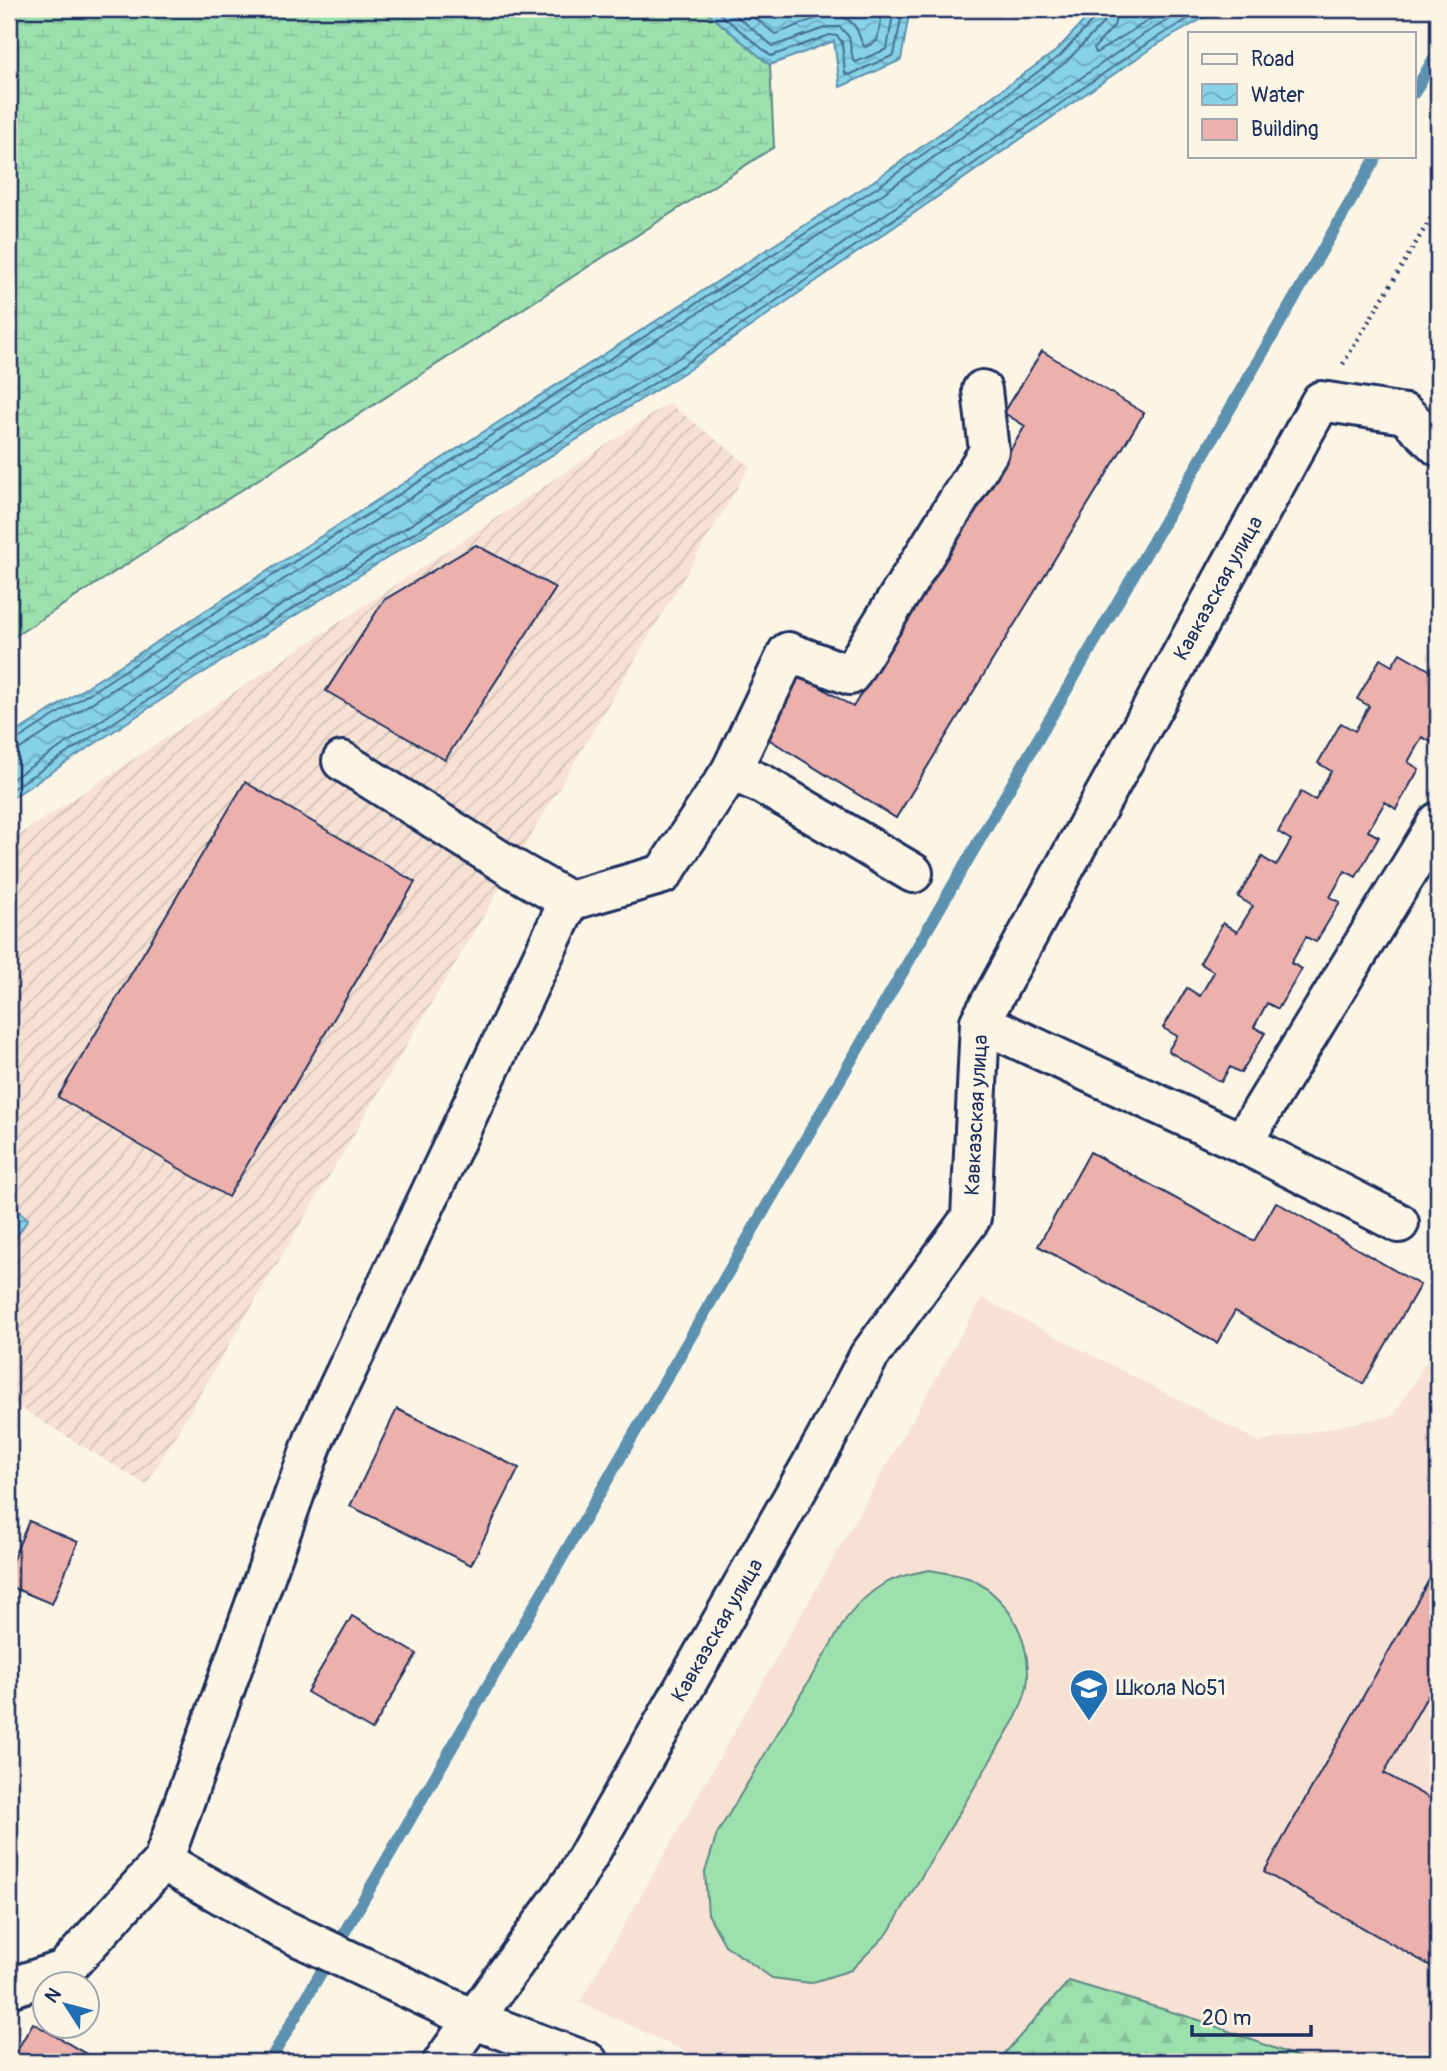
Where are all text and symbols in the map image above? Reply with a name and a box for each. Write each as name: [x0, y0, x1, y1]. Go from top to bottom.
legend: [1188, 32, 1416, 158]
text: Road: [1251, 46, 1295, 73]
text: Water: [1251, 82, 1305, 109]
text: Building: [1251, 116, 1318, 143]
street label: Кавказская улица: [1168, 511, 1269, 665]
street label: Кавказская улица: [959, 1034, 994, 1196]
street label: Кавказская улица: [666, 1554, 769, 1707]
school or university icon: Школа №51: [1068, 1667, 1110, 1722]
place label: Школа №51: [1116, 1675, 1226, 1702]
north arrow: [32, 1969, 102, 2039]
text: N: [40, 1983, 67, 2008]
scale bar: [1192, 1994, 1310, 2038]
text: 20 m: [1202, 2005, 1251, 2032]

